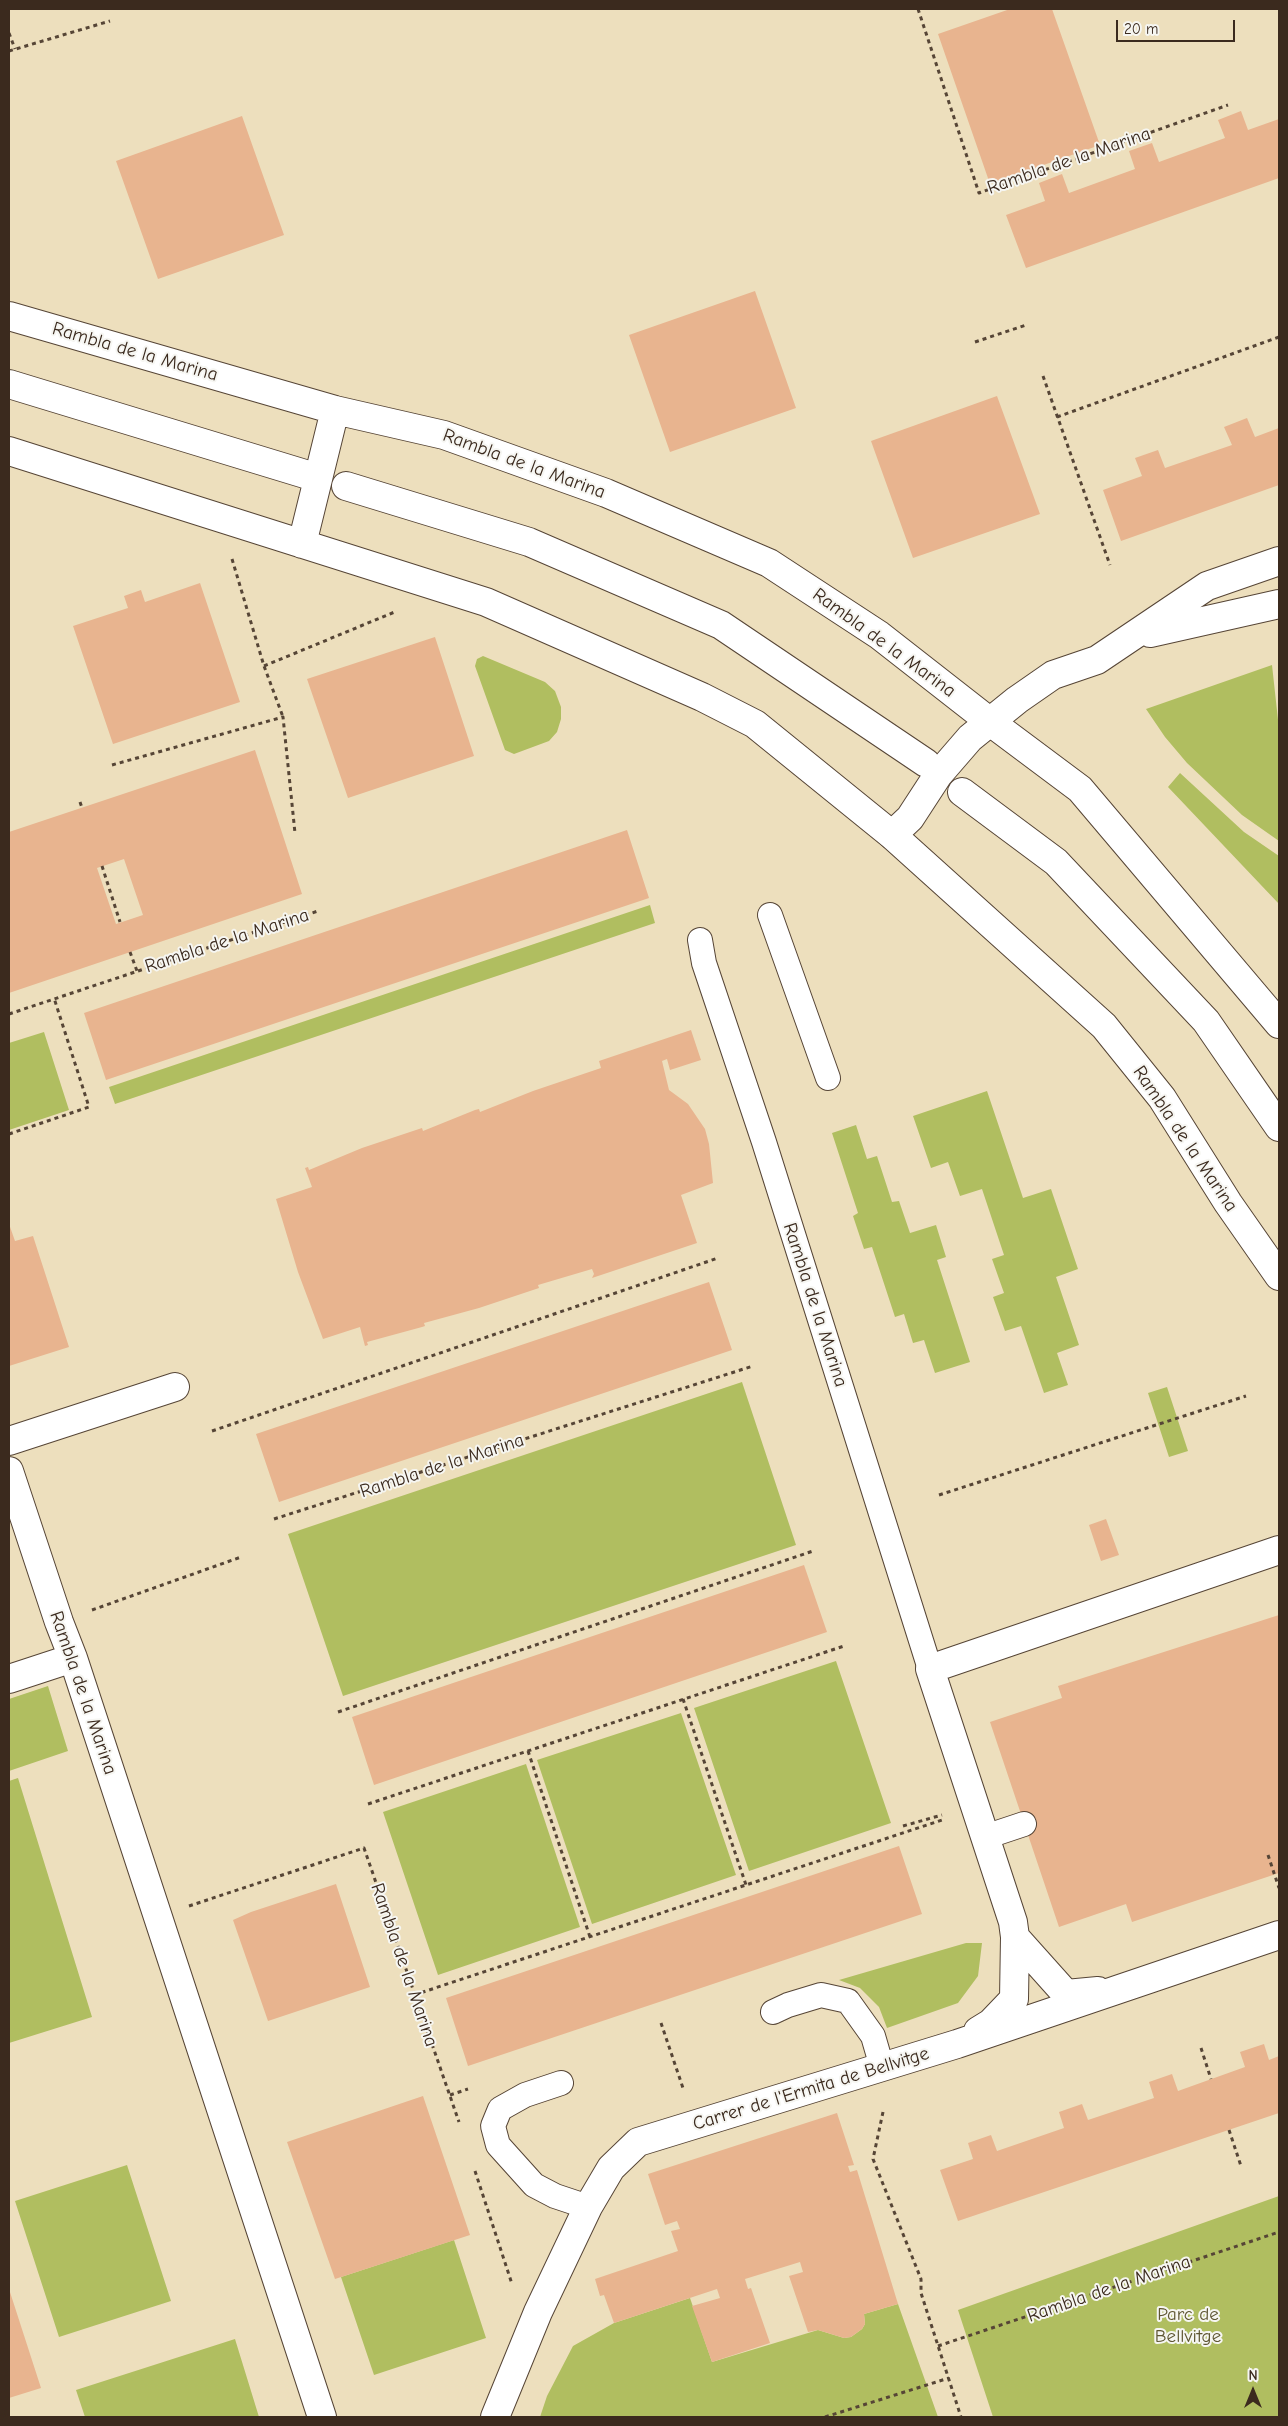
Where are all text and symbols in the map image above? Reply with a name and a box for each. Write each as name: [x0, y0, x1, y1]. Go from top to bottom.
scale bar: [1118, 10, 1237, 42]
text: 20 m: [1124, 20, 1158, 38]
street label: Rambla de la Marina: [984, 122, 1154, 200]
street label: Rambla de la Marina: [50, 317, 220, 387]
street label: Rambla de la Marina: [440, 424, 608, 504]
street label: Rambla de la Marina: [808, 583, 960, 703]
street label: Rambla de la Marina: [142, 904, 312, 978]
street label: Rambla de la Marina: [1128, 1062, 1242, 1216]
street label: Rambla de la Marina: [778, 1220, 852, 1390]
street label: Rambla de la Marina: [357, 1429, 527, 1503]
street label: Rambla de la Marina: [44, 1608, 122, 1778]
street label: Rambla de la Marina: [365, 1880, 443, 2050]
street label: Carrer de l'Ermita de Bellvitge: [690, 2042, 932, 2136]
street label: Rambla de la Marina: [1024, 2250, 1194, 2328]
park label: Parc de Bellvitge: [1155, 2304, 1221, 2348]
north arrow: [1228, 2366, 1278, 2416]
text: N: [1248, 2367, 1258, 2384]

